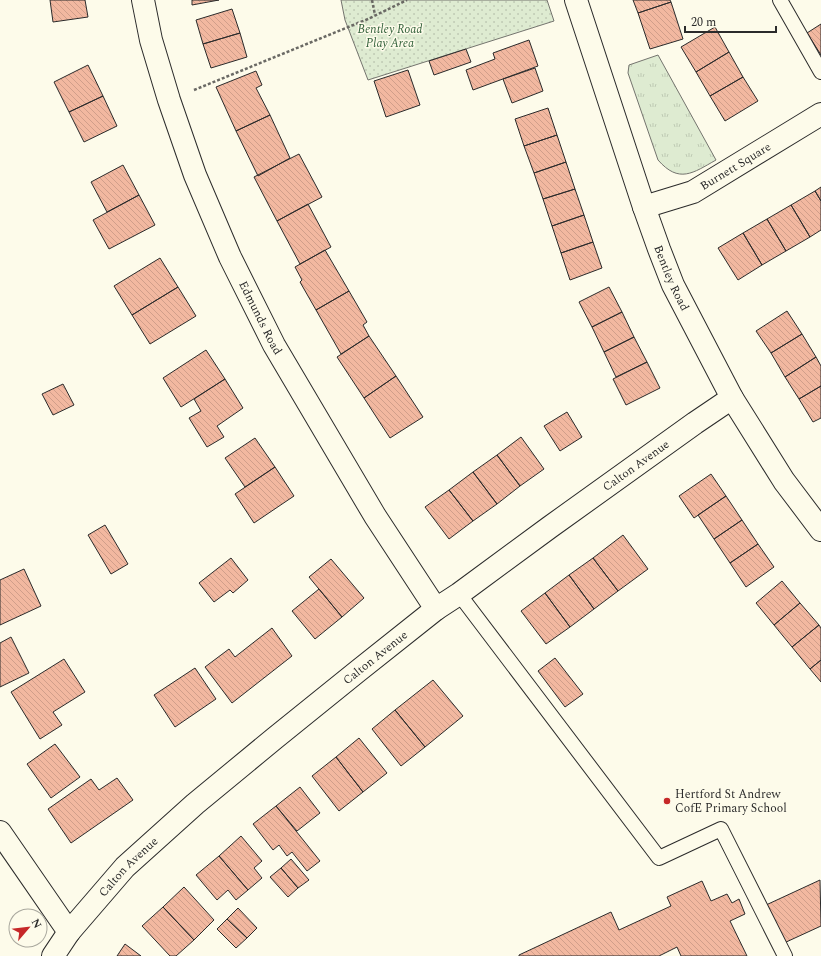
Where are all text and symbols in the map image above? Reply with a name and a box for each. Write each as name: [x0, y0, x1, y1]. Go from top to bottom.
scale bar: [685, 8, 776, 34]
text: 20 m: [691, 13, 716, 32]
park label: Bentley Road Play Area: [358, 20, 422, 53]
street label: Burnett Square: [697, 137, 775, 196]
street label: Bentley Road: [648, 242, 694, 315]
street label: Edmunds Road: [233, 278, 287, 359]
street label: Calton Avenue: [599, 435, 674, 496]
street label: Calton Avenue: [339, 626, 412, 690]
place label: Hertford St Andrew CofE Primary School: [675, 785, 787, 818]
marker: Hertford St Andrew CofE Primary School: [662, 796, 672, 806]
street label: Calton Avenue: [94, 832, 163, 901]
north arrow: [8, 908, 48, 948]
text: N: [27, 916, 46, 932]

